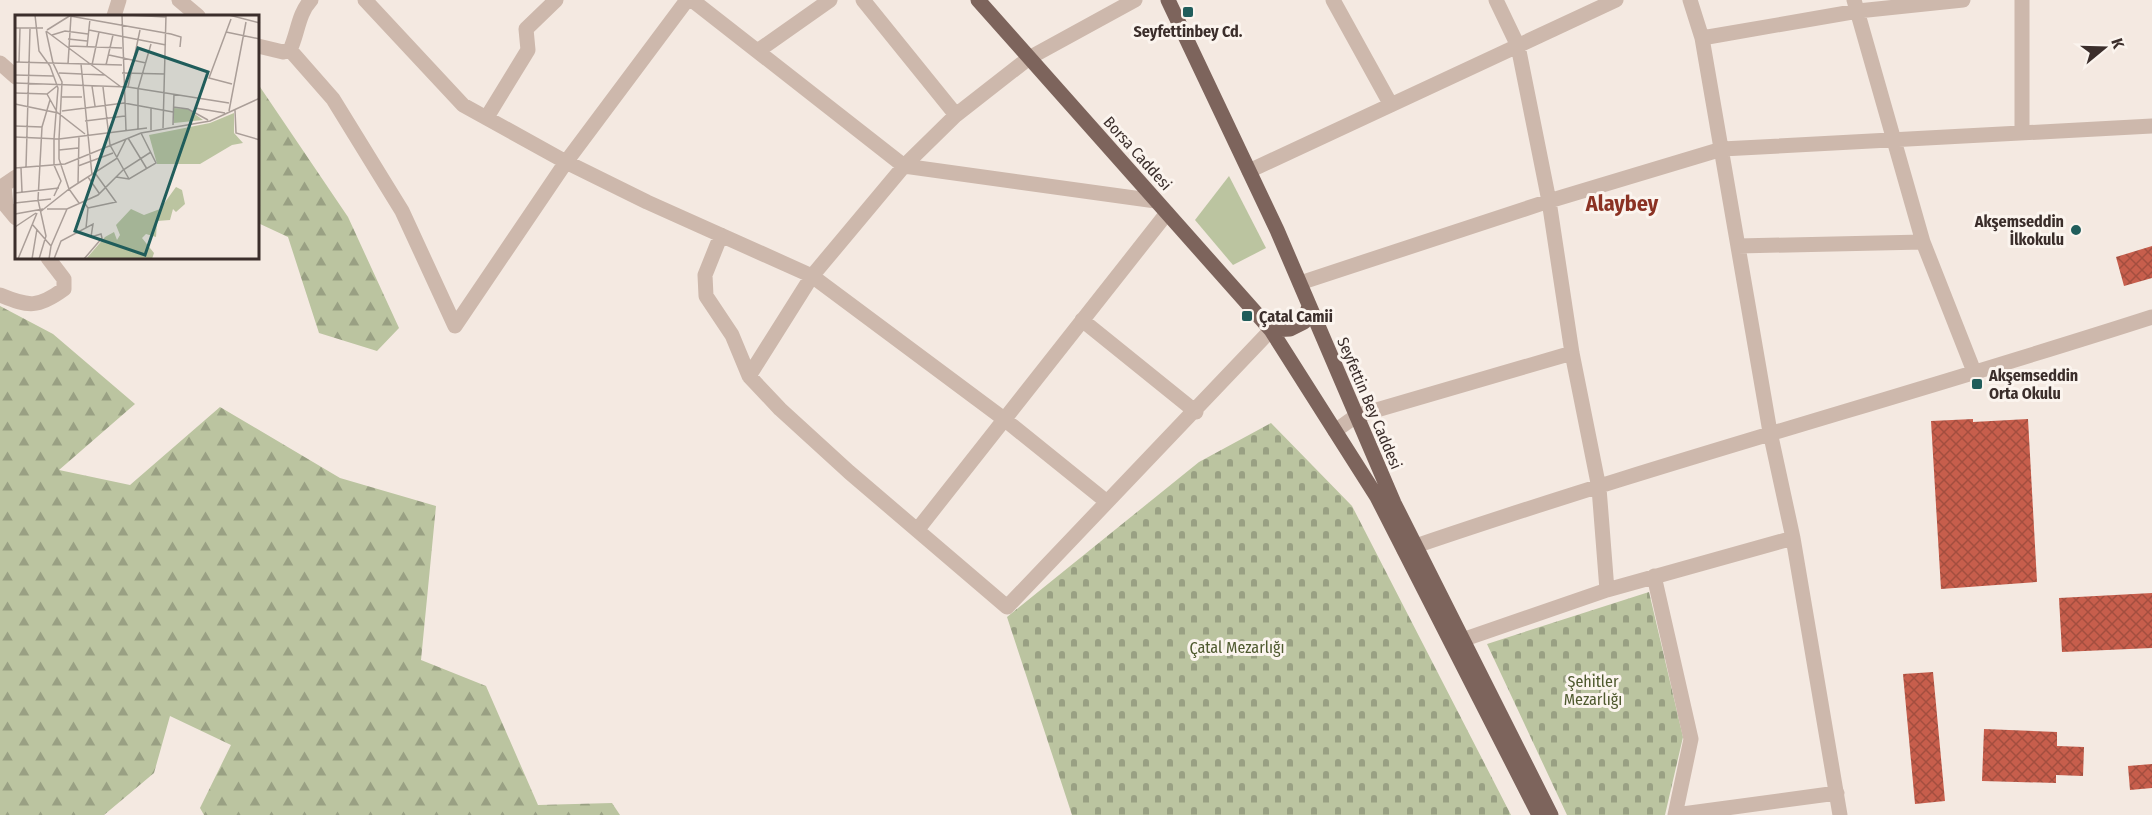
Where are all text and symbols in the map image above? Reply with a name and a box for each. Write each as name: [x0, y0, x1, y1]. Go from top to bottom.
marker: Seyfettinbey Cd.: [1181, 5, 1195, 19]
inset map: [15, 15, 260, 260]
north arrow: [2074, 18, 2134, 78]
place label: Seyfettinbey Cd.: [1134, 22, 1243, 41]
text: K: [2107, 36, 2128, 51]
street label: Borsa Caddesi: [1100, 113, 1176, 194]
district label: Alaybey: [1585, 190, 1659, 217]
place label: Akşemseddin İlkokulu: [1974, 212, 2064, 249]
marker: Akşemseddin İlkokulu: [2069, 223, 2083, 237]
place label: Çatal Camii: [1259, 307, 1333, 328]
marker: Çatal Camii: [1240, 309, 1254, 323]
street label: Seyfettin Bey Caddesi: [1333, 334, 1406, 472]
place label: Akşemseddin Orta Okulu: [1988, 366, 2078, 403]
marker: Akşemseddin Orta Okulu: [1970, 377, 1984, 391]
park label: Çatal Mezarlığı: [1189, 638, 1285, 658]
park label: Şehitler Mezarlığı: [1564, 672, 1622, 709]

